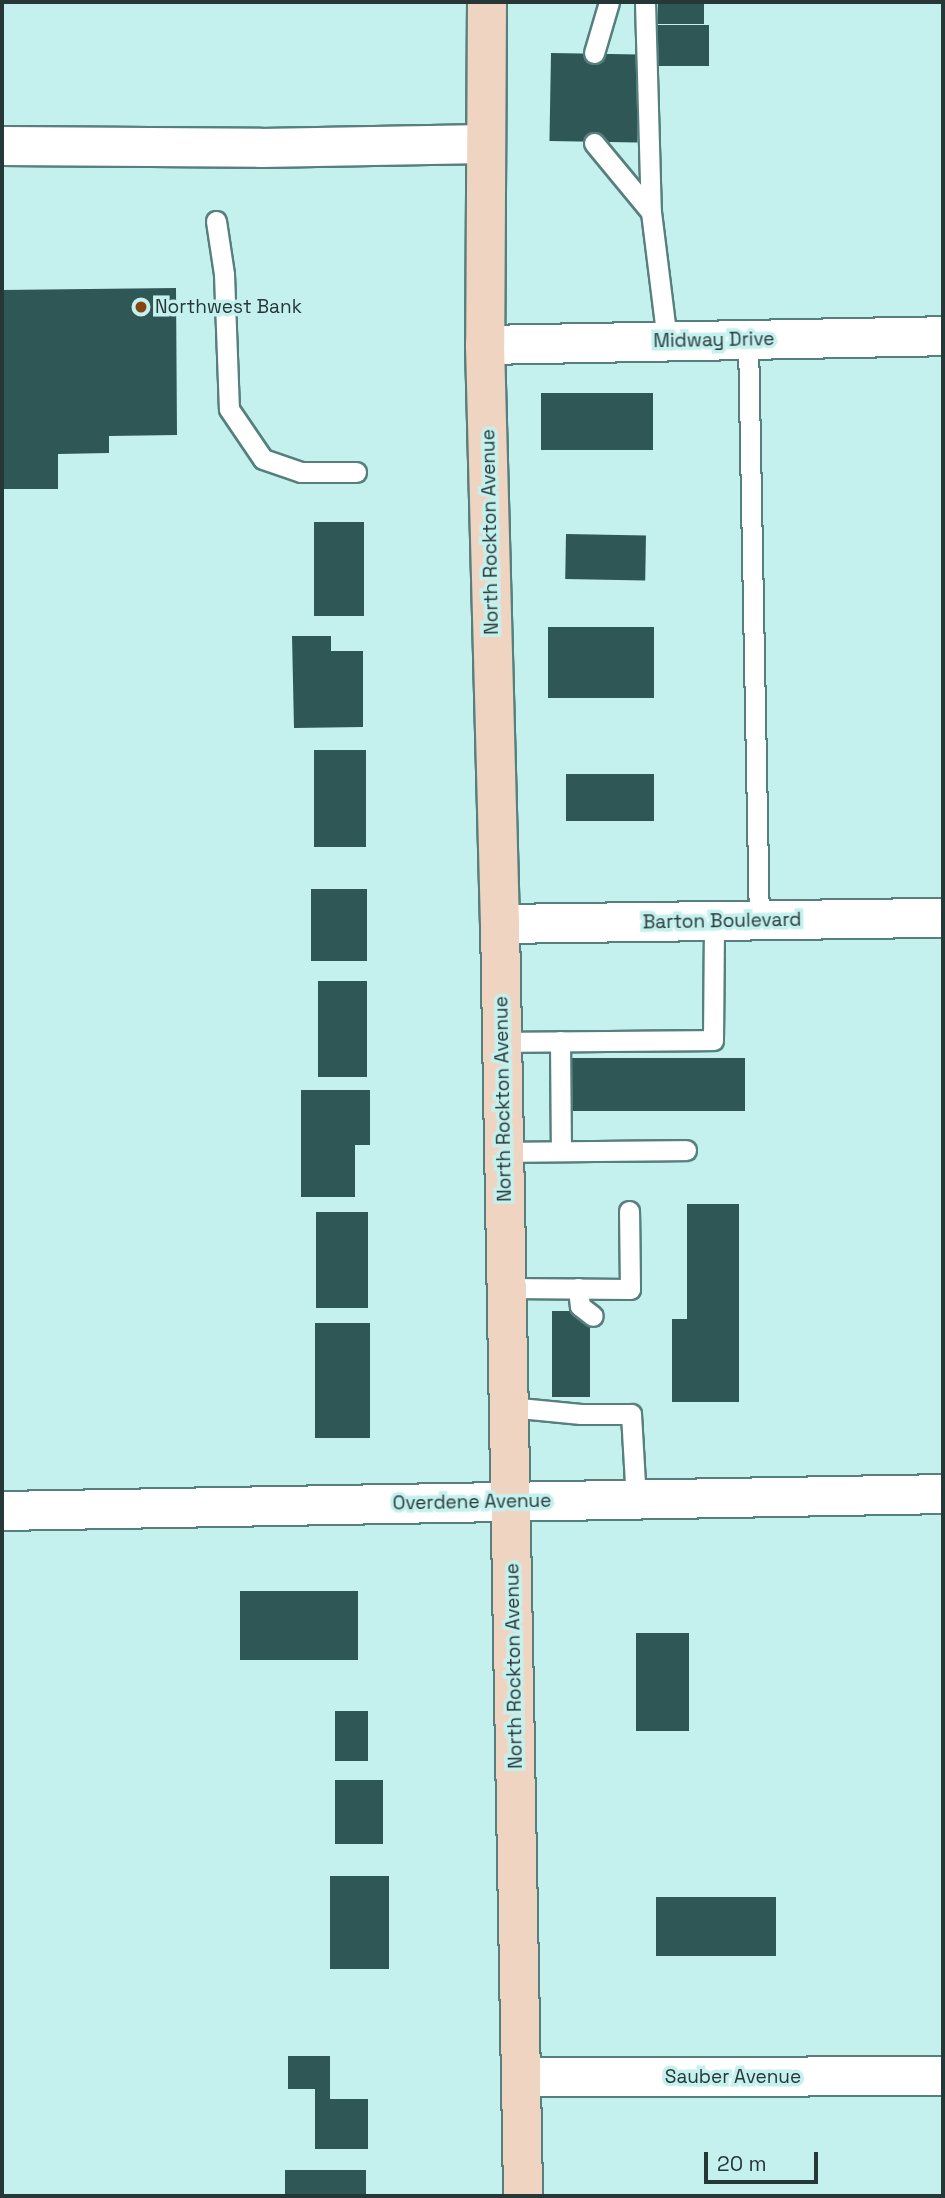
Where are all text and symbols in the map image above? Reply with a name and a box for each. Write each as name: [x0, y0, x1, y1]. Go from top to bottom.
place label: Northwest Bank: [155, 296, 302, 318]
marker: Northwest Bank: [133, 299, 149, 315]
street label: Midway Drive: [653, 328, 775, 352]
street label: North Rockton Avenue: [477, 429, 503, 635]
street label: Barton Boulevard: [642, 908, 802, 934]
street label: North Rockton Avenue: [490, 996, 516, 1202]
street label: Overdene Avenue: [392, 1489, 552, 1515]
street label: North Rockton Avenue: [501, 1563, 527, 1769]
street label: Sauber Avenue: [665, 2066, 801, 2088]
scale bar: [707, 2138, 821, 2182]
text: 20 m: [717, 2150, 767, 2177]

